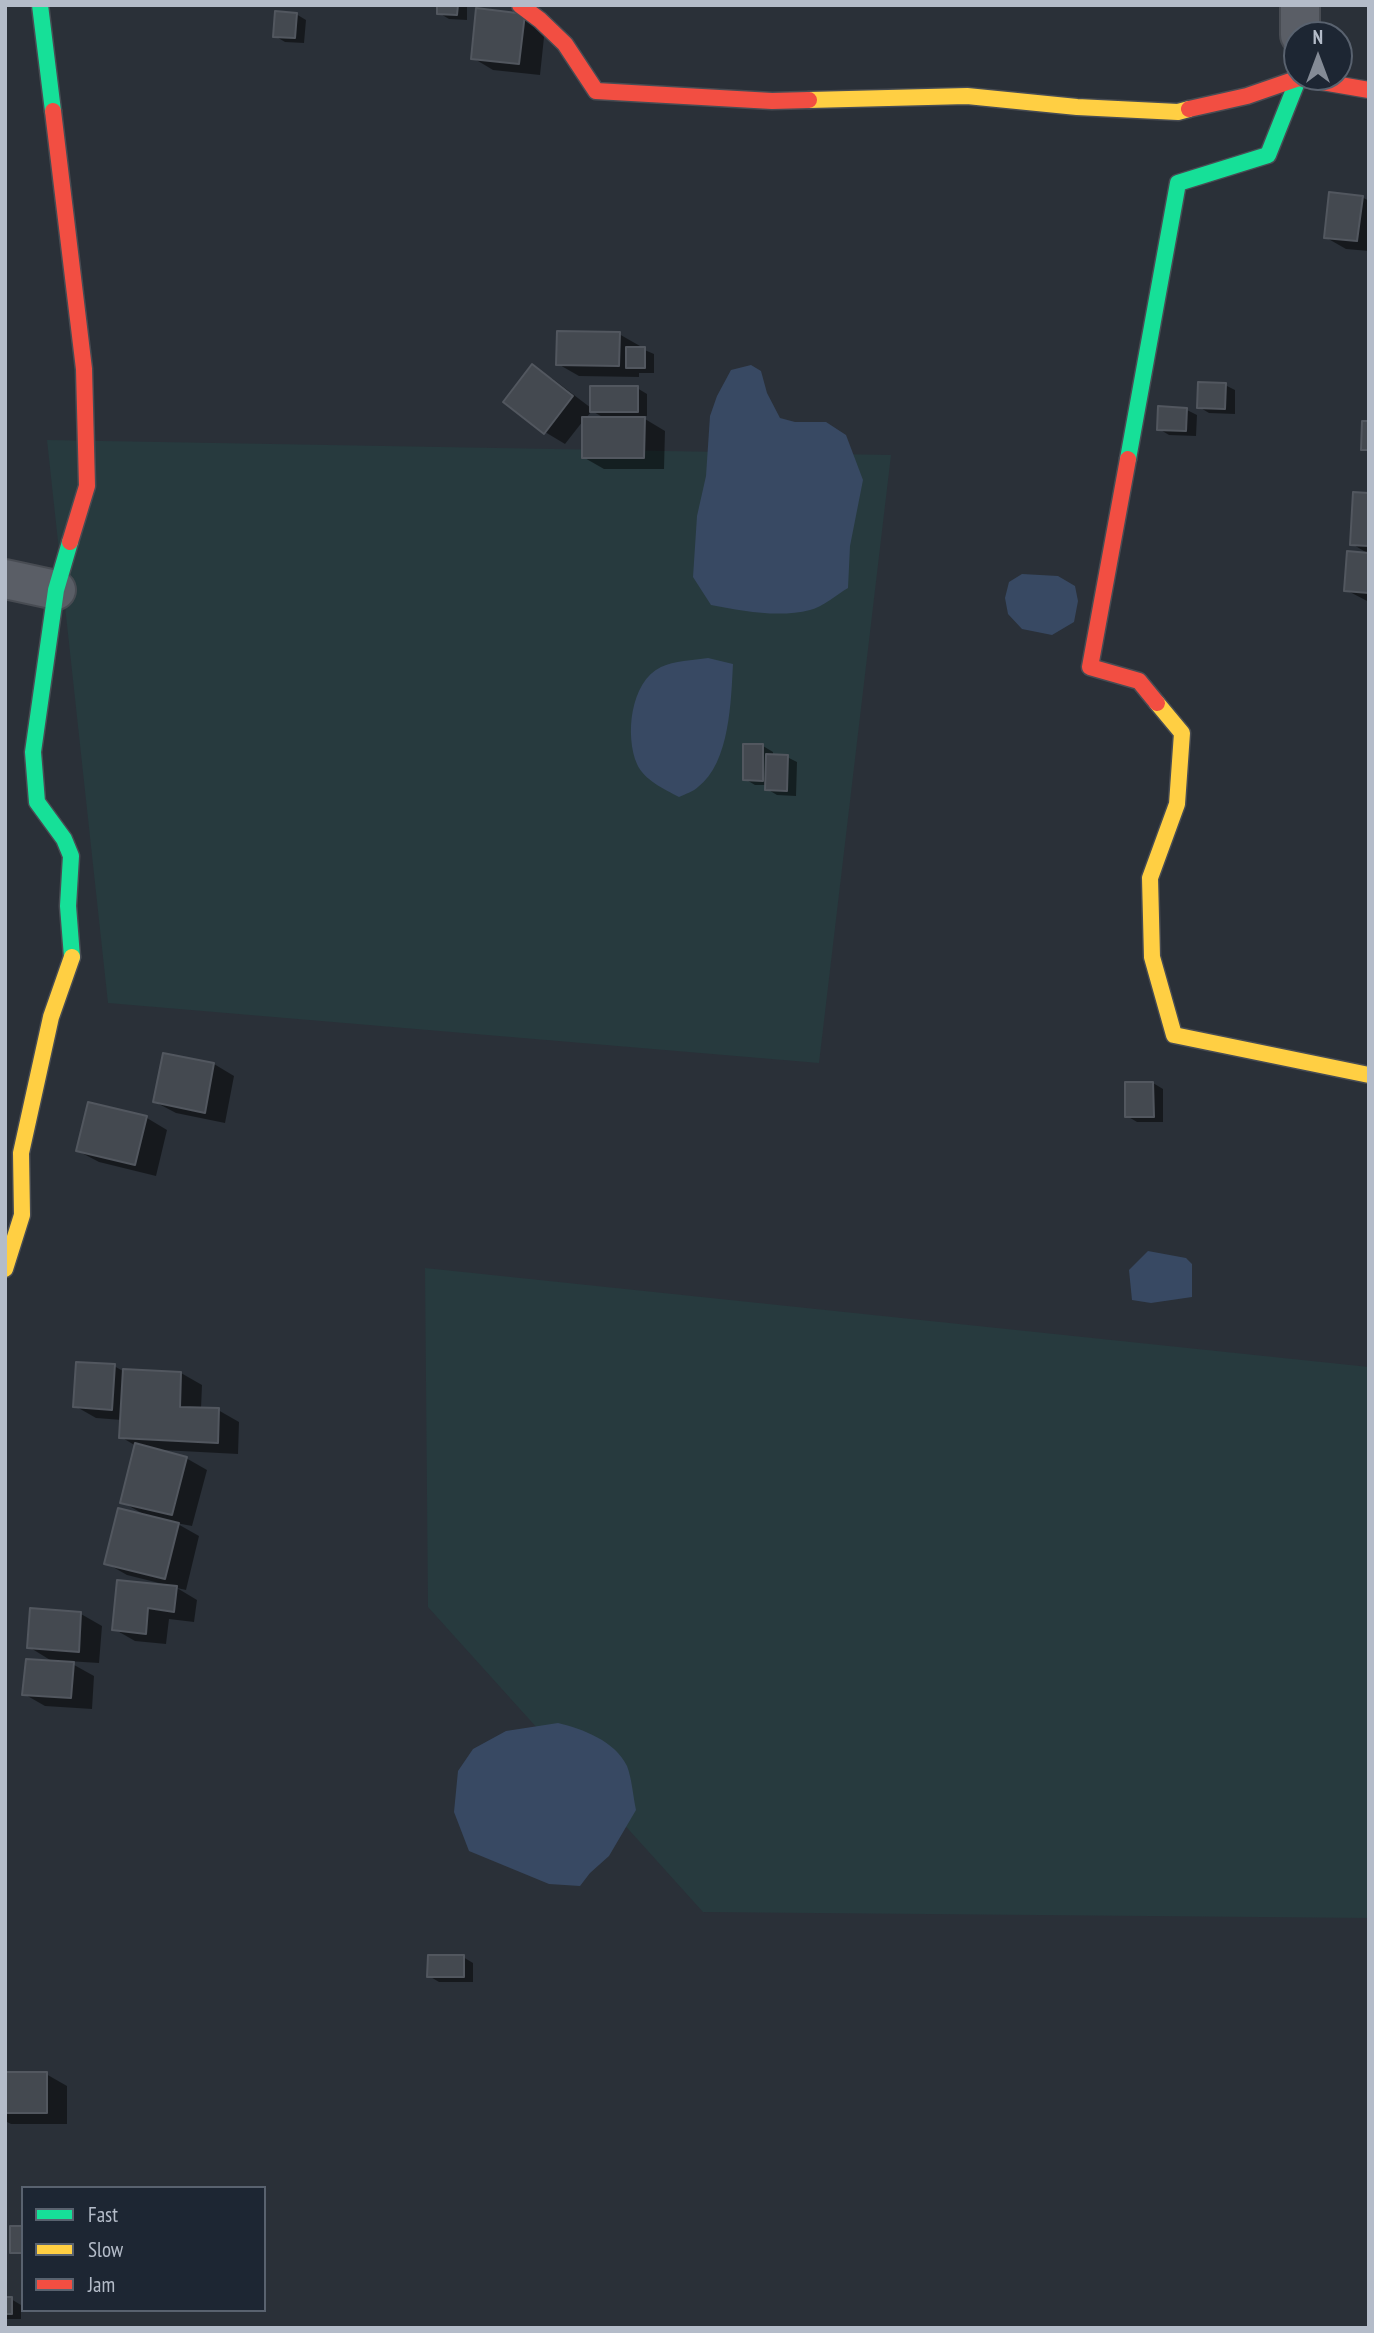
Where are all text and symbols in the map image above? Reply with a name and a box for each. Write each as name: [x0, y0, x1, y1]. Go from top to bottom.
north arrow: [1283, 21, 1353, 91]
text: N: [1313, 25, 1323, 49]
legend: [21, 2186, 266, 2312]
text: Fast: [88, 2201, 118, 2228]
text: Slow: [88, 2236, 123, 2263]
text: Jam: [88, 2271, 115, 2298]

